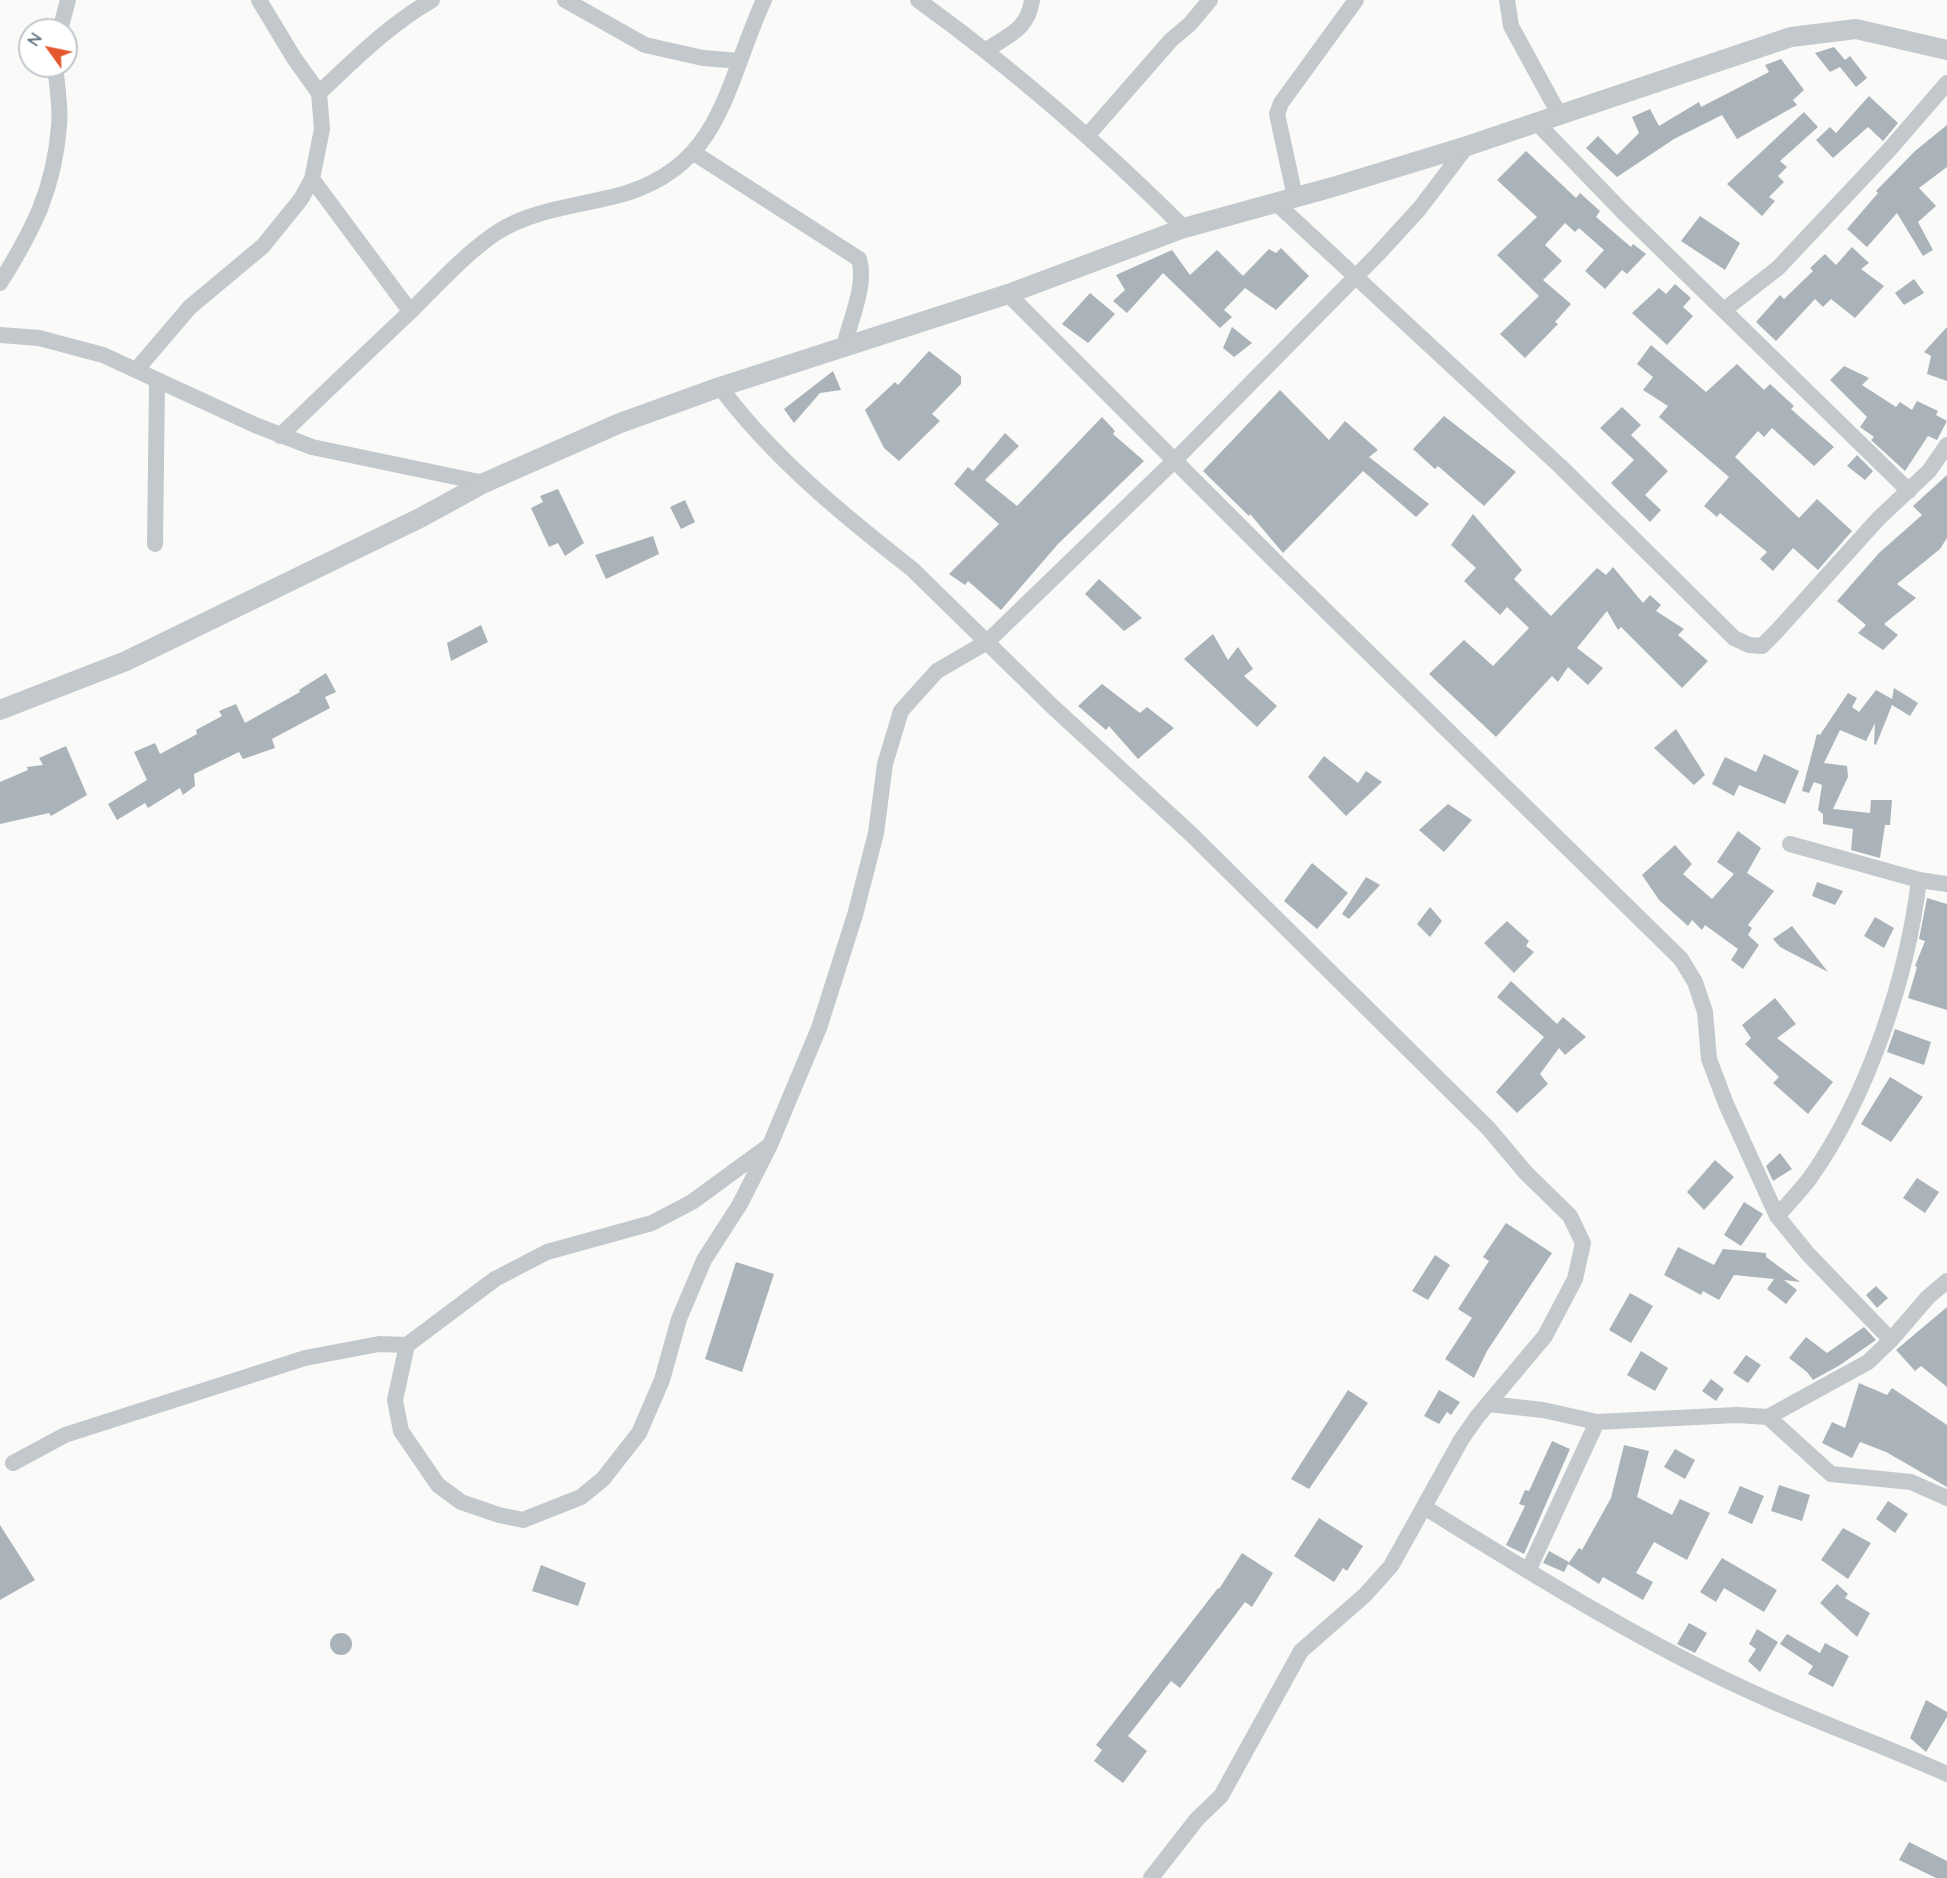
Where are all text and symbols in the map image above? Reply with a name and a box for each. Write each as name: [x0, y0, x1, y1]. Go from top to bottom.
north arrow: [18, 18, 78, 78]
text: N: [23, 29, 46, 50]

